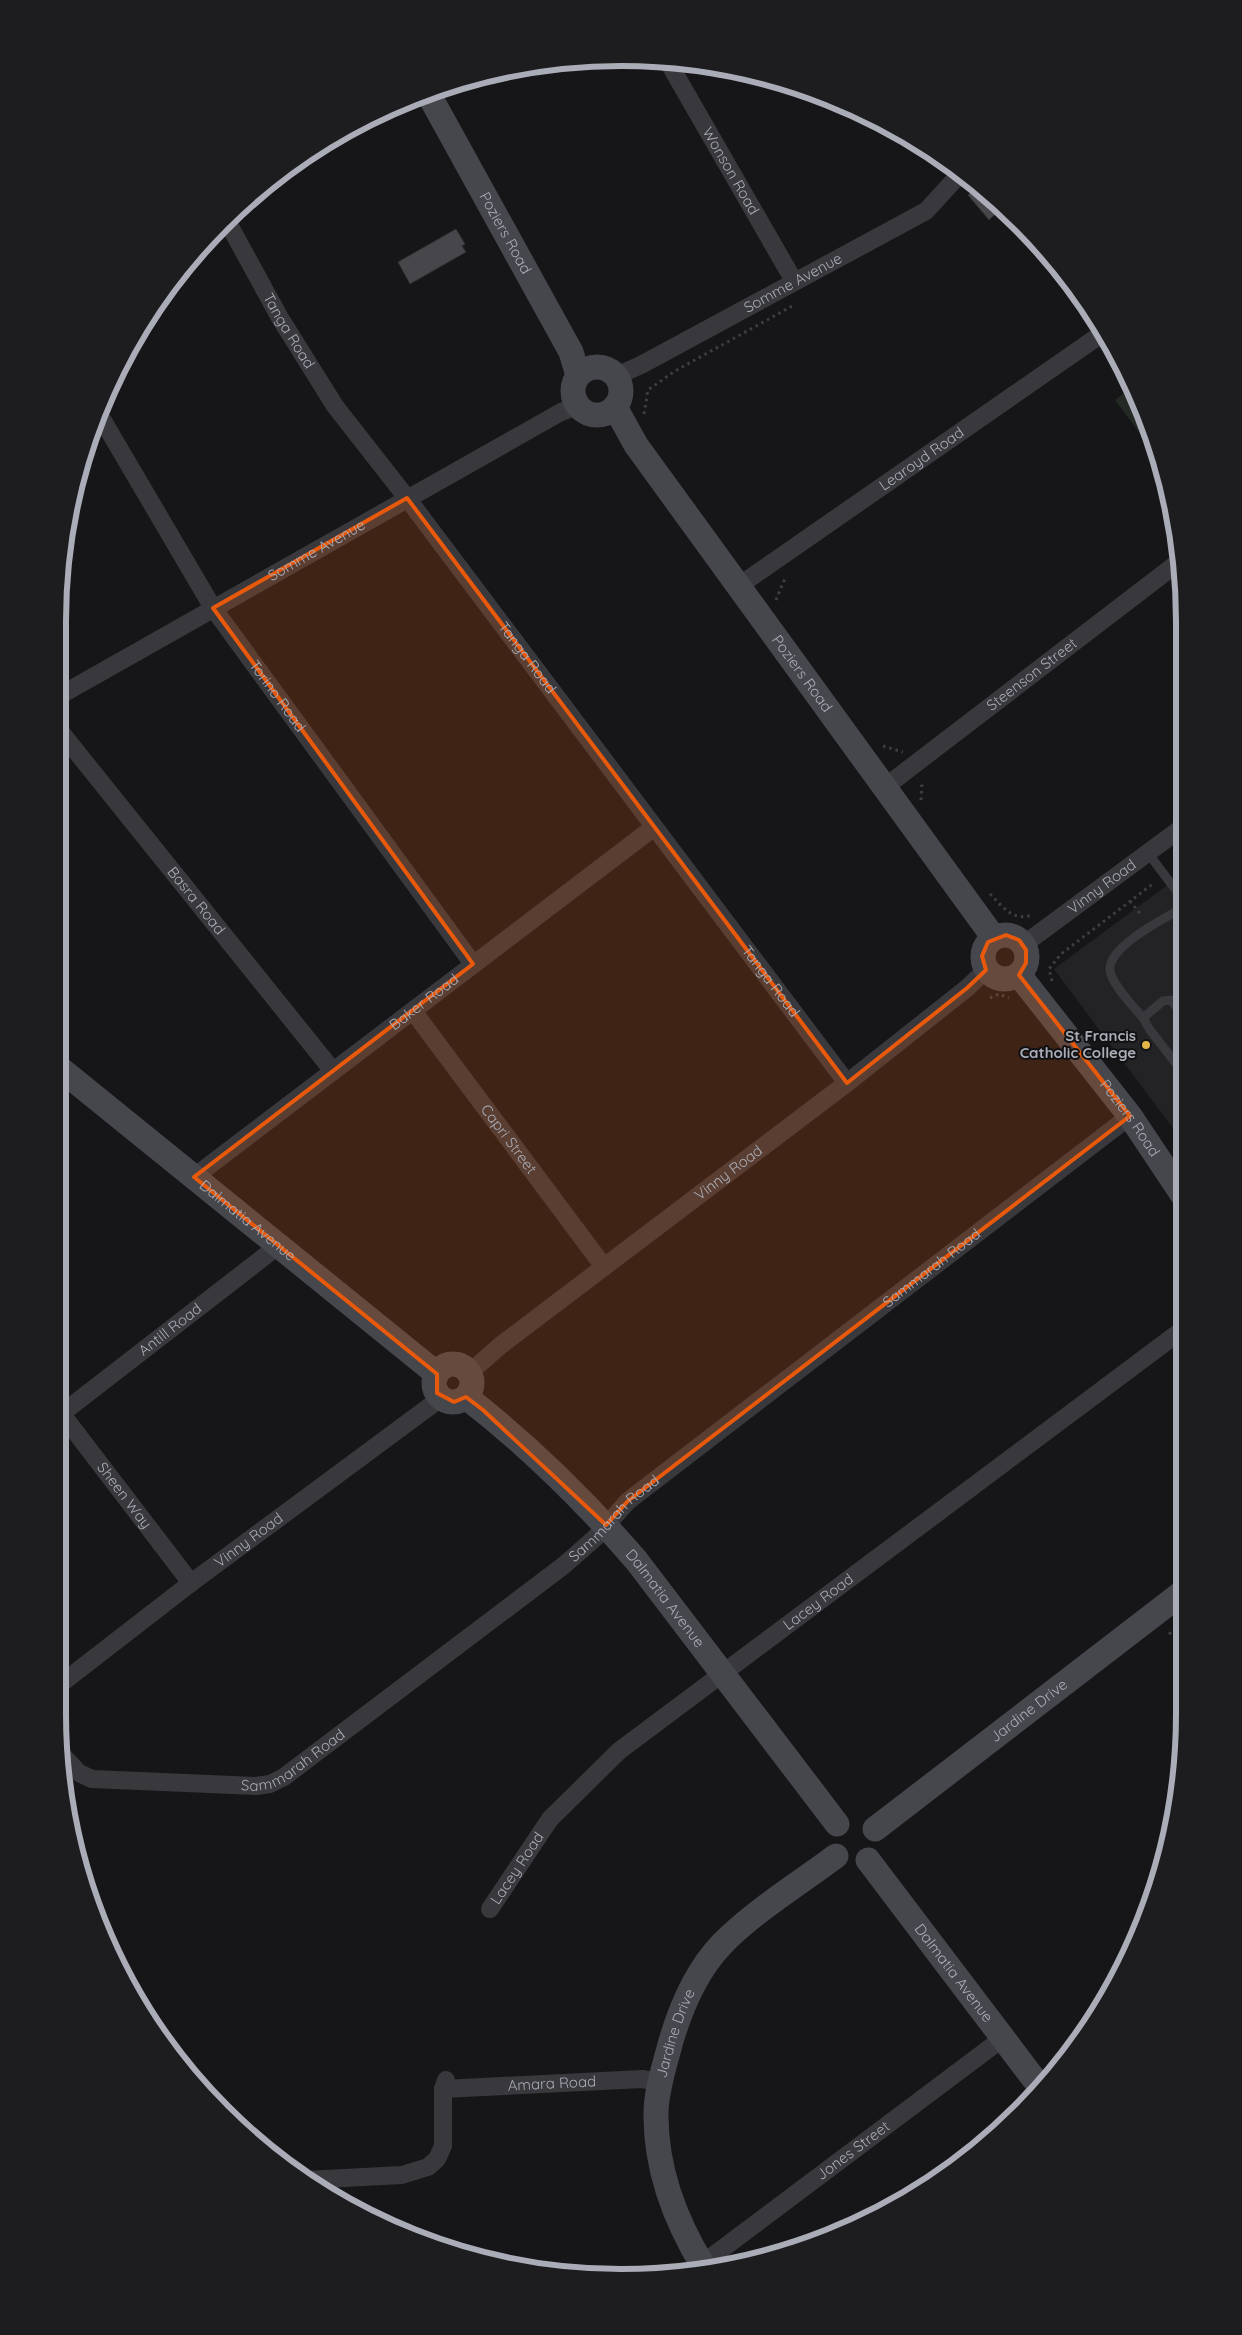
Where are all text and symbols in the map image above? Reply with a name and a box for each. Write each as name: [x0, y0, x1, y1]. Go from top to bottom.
street label: Wonson Road: [699, 123, 764, 218]
street label: Poziers Road: [476, 188, 536, 277]
street label: Somme Avenue: [740, 248, 845, 317]
street label: Tanga Road: [259, 289, 319, 372]
street label: Learoyd Road: [875, 423, 967, 495]
street label: Somme Avenue: [264, 515, 368, 585]
street label: Tanga Road: [494, 618, 561, 697]
street label: Poziers Road: [768, 631, 837, 716]
street label: Steenson Street: [983, 633, 1081, 715]
street label: Torino Road: [245, 656, 310, 736]
street label: Vinny Road: [1064, 855, 1139, 918]
street label: Basra Road: [163, 863, 230, 938]
street label: Tanga Road: [738, 941, 804, 1021]
street label: Baker Road: [385, 969, 462, 1034]
place label: St Francis Catholic College: [1020, 1026, 1136, 1062]
marker: St Francis Catholic College: [1140, 1039, 1152, 1051]
street label: Poziers Road: [1096, 1075, 1164, 1160]
street label: Capri Street: [477, 1100, 541, 1178]
street label: Vinny Road: [691, 1140, 766, 1204]
street label: Dalmatia Avenue: [196, 1175, 300, 1265]
street label: Sammarah Road: [879, 1224, 984, 1311]
street label: Antill Road: [134, 1299, 205, 1360]
street label: Sheen Way: [93, 1458, 156, 1532]
street label: Sammarah Road: [564, 1471, 663, 1566]
street label: Vinny Road: [210, 1508, 286, 1571]
street label: Dalmatia Avenue: [622, 1545, 709, 1651]
street label: Lacey Road: [779, 1569, 857, 1634]
street label: Jardine Drive: [986, 1674, 1071, 1746]
street label: Sammarah Road: [241, 1724, 348, 1795]
street label: Lacey Road: [486, 1828, 548, 1908]
street label: Dalmatia Avenue: [911, 1920, 998, 2026]
street label: Jardine Drive: [651, 1985, 699, 2080]
street label: Amara Road: [507, 2071, 597, 2095]
street label: Jones Street: [812, 2116, 893, 2184]

